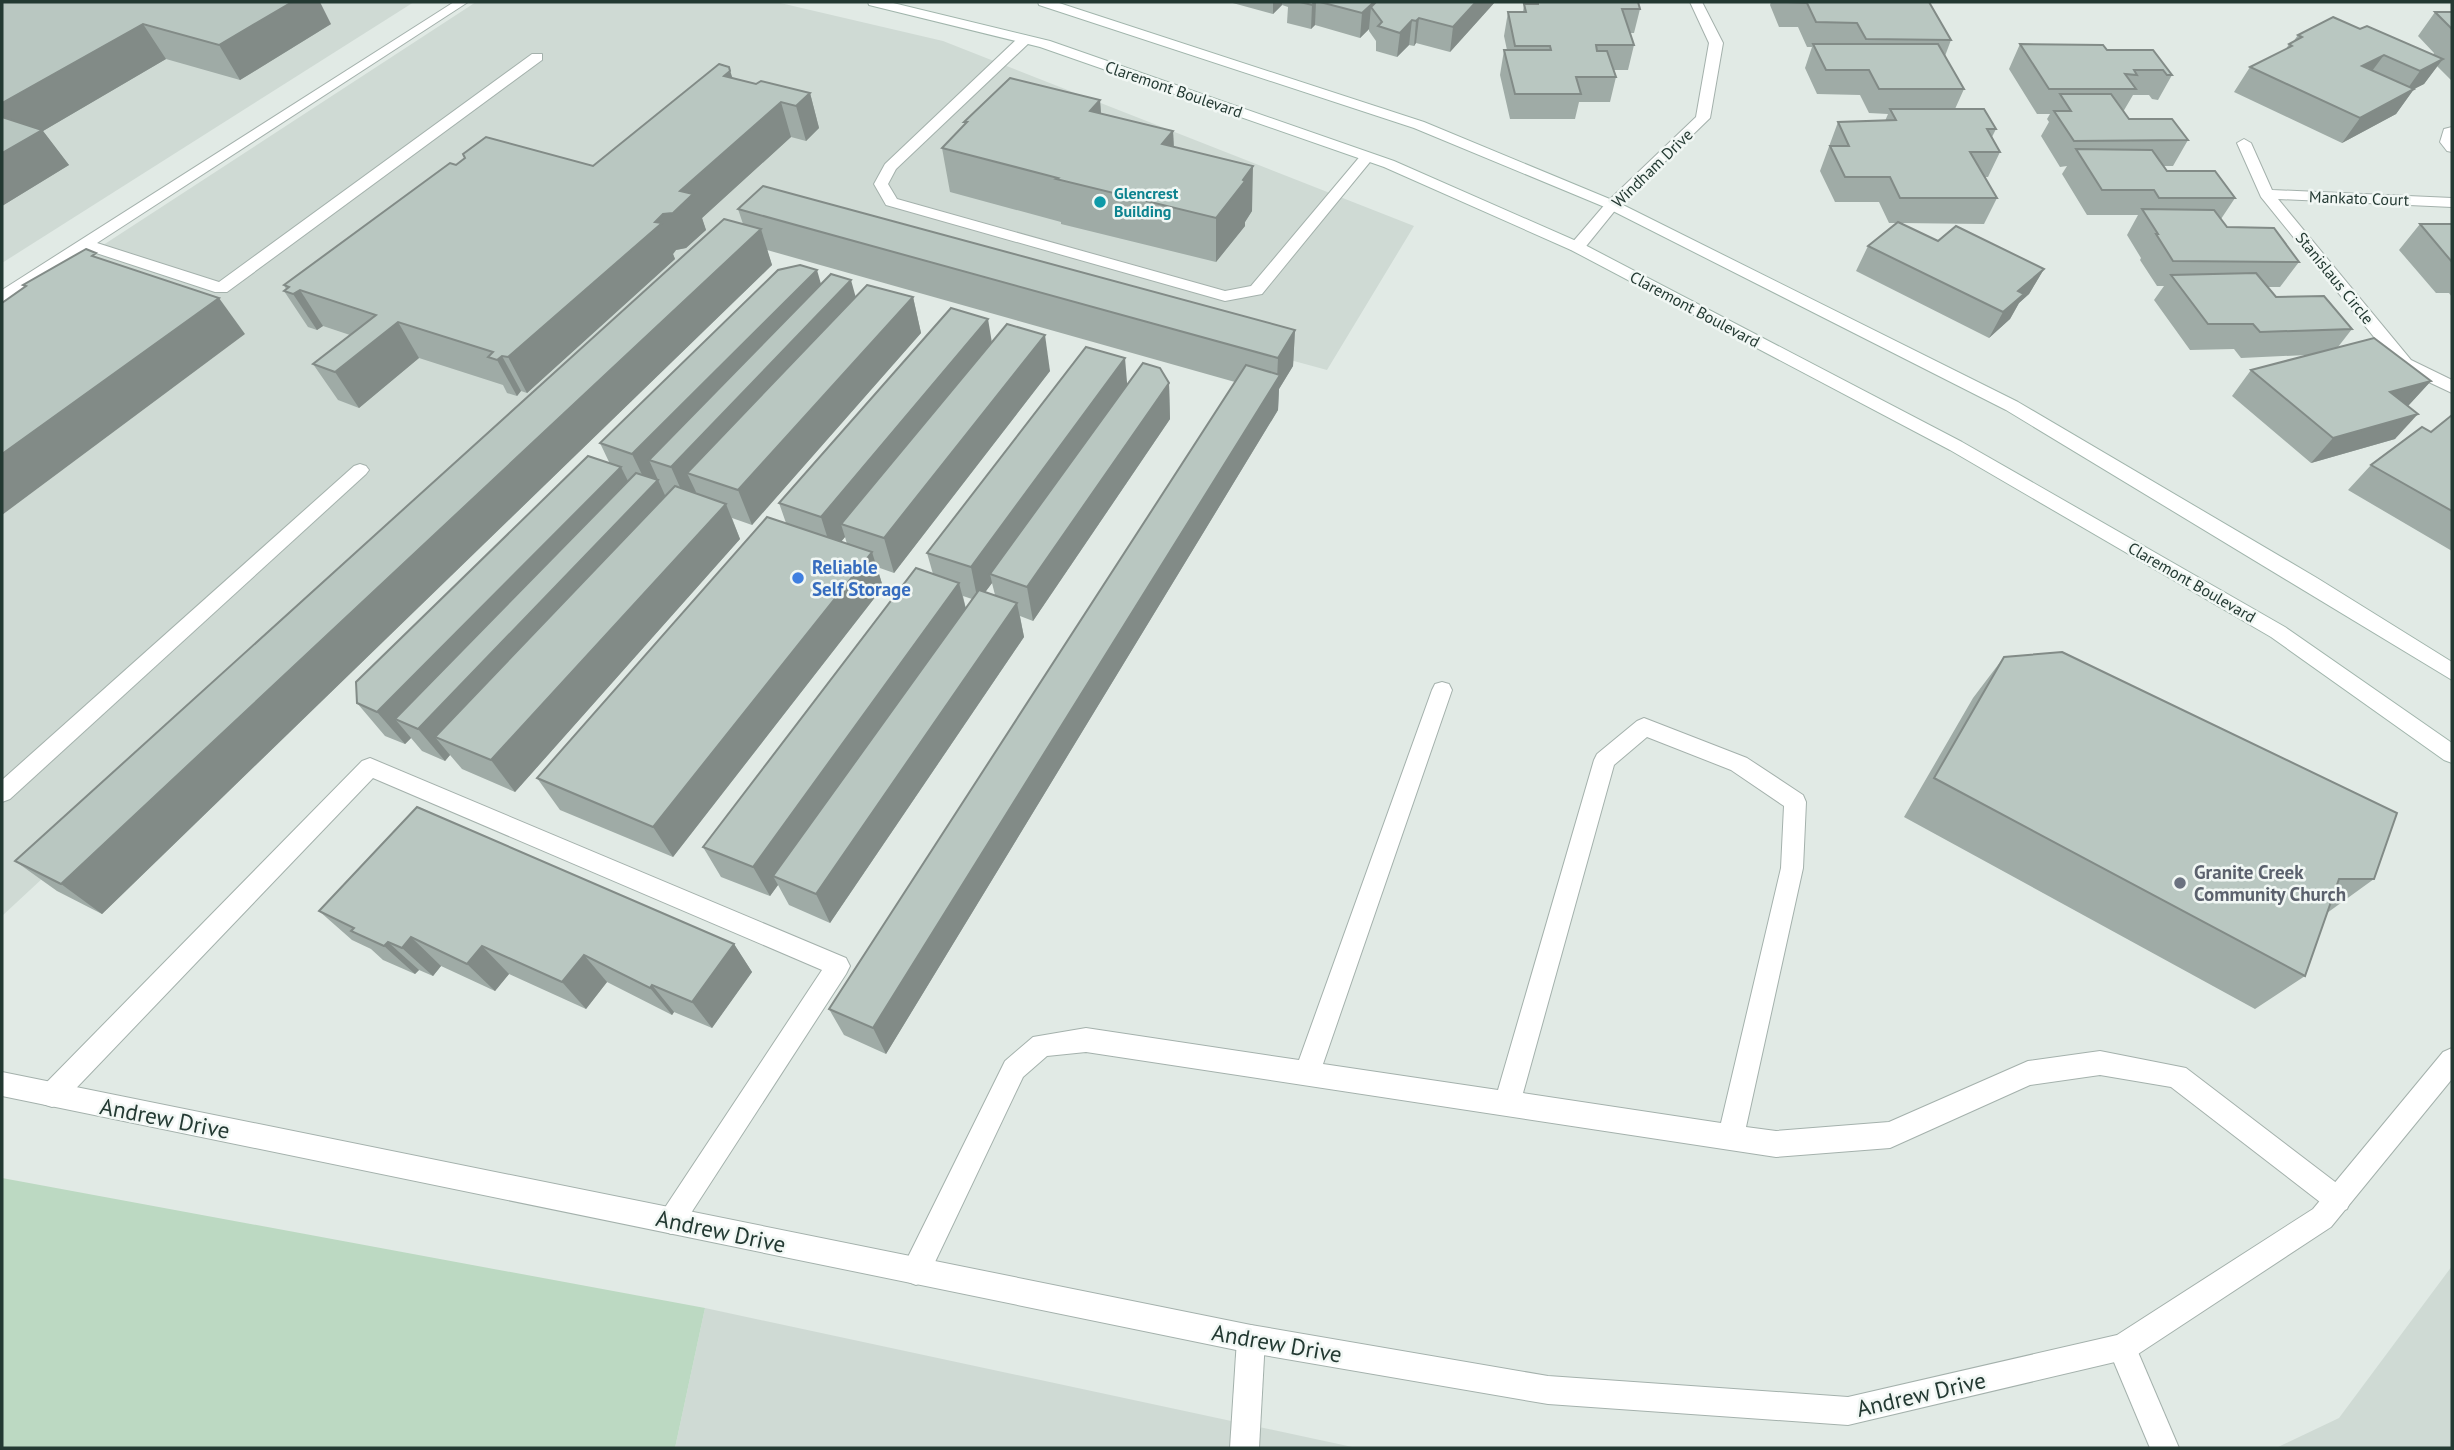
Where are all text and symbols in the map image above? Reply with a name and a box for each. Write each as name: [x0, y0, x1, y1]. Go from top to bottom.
street label: Claremont Boulevard: [1103, 56, 1245, 122]
street label: Windham Drive: [1607, 124, 1697, 212]
place label: Glencrest Building: [1114, 183, 1179, 221]
street label: Mankato Court: [2309, 186, 2410, 210]
marker: Glencrest Building: [1092, 194, 1108, 210]
street label: Stanislaus Circle: [2292, 228, 2378, 328]
street label: Claremont Boulevard: [1627, 266, 1763, 352]
street label: Claremont Boulevard: [2125, 537, 2259, 627]
place label: Reliable Self Storage: [812, 555, 911, 601]
marker: Reliable Self Storage: [790, 570, 806, 586]
place label: Granite Creek Community Church: [2194, 860, 2346, 906]
marker: Granite Creek Community Church: [2172, 875, 2188, 891]
street label: Andrew Drive: [98, 1091, 232, 1145]
street label: Andrew Drive: [654, 1203, 788, 1259]
street label: Andrew Drive: [1210, 1317, 1344, 1369]
street label: Andrew Drive: [1854, 1365, 1988, 1423]

